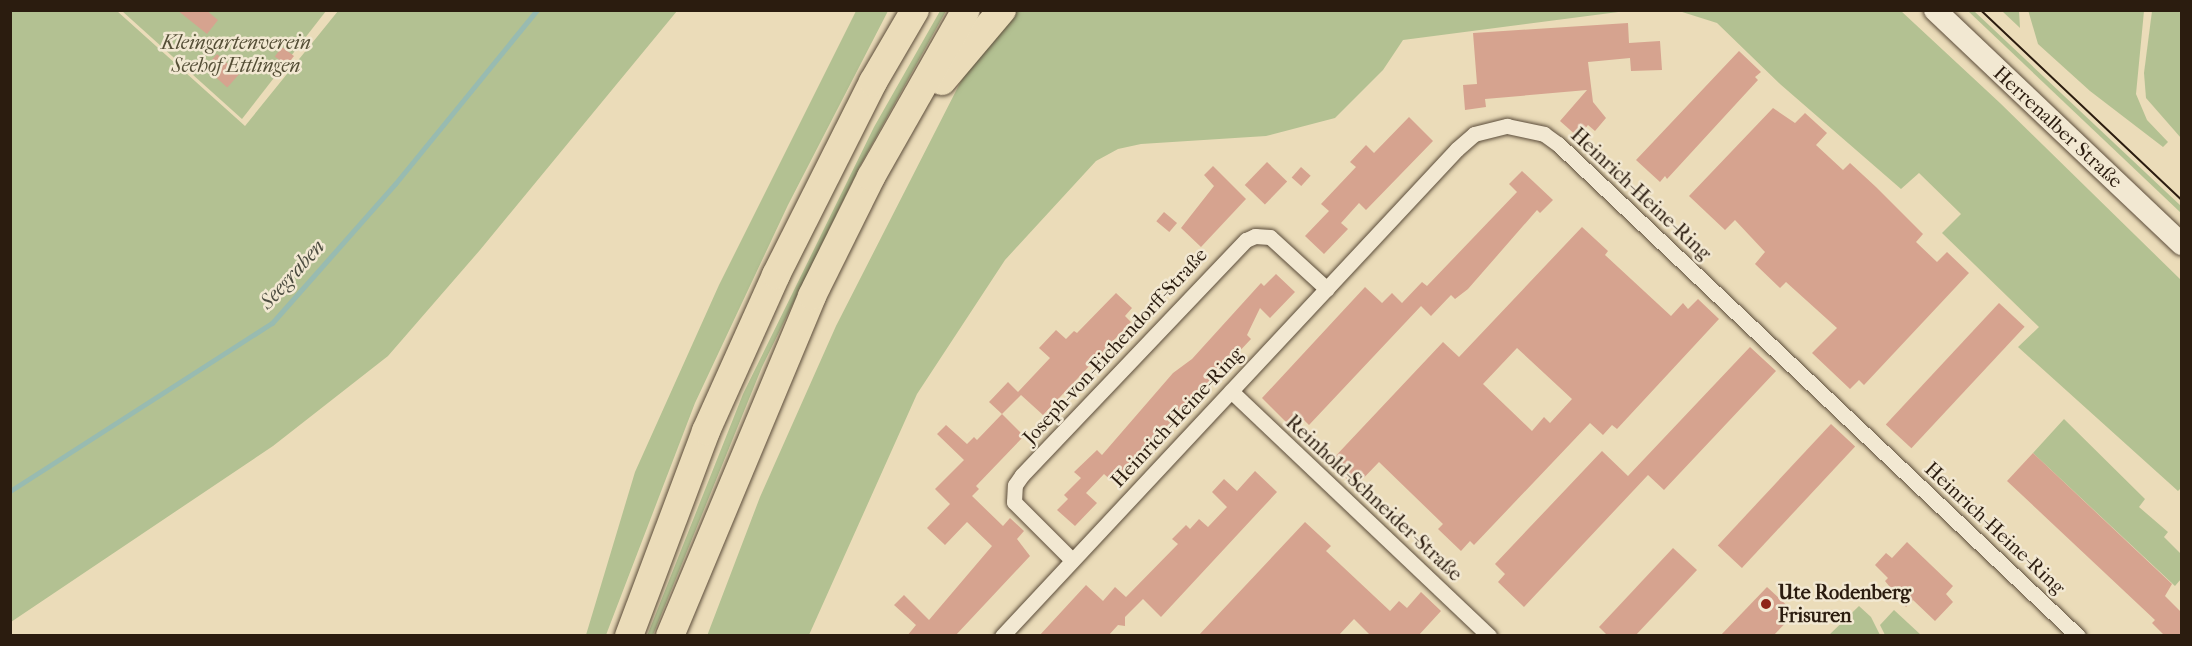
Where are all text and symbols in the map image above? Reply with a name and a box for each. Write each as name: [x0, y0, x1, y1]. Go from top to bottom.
park label: Kleingartenverein Seehof Ettlingen: [161, 31, 311, 78]
street label: Herrenalber Straße: [1988, 61, 2128, 193]
street label: Heinrich-Heine-Ring: [1566, 123, 1716, 265]
water label: Seegraben: [254, 234, 330, 314]
street label: Joseph-von-Eichendorff-Straße: [1018, 243, 1212, 449]
street label: Heinrich-Heine-Ring: [1106, 342, 1248, 492]
street label: Reinhold-Schneider-Straße: [1281, 410, 1467, 586]
street label: Heinrich-Heine-Ring: [1920, 457, 2070, 599]
place label: Ute Rodenberg Frisuren: [1778, 580, 1911, 627]
marker: Ute Rodenberg Frisuren: [1759, 597, 1773, 611]

